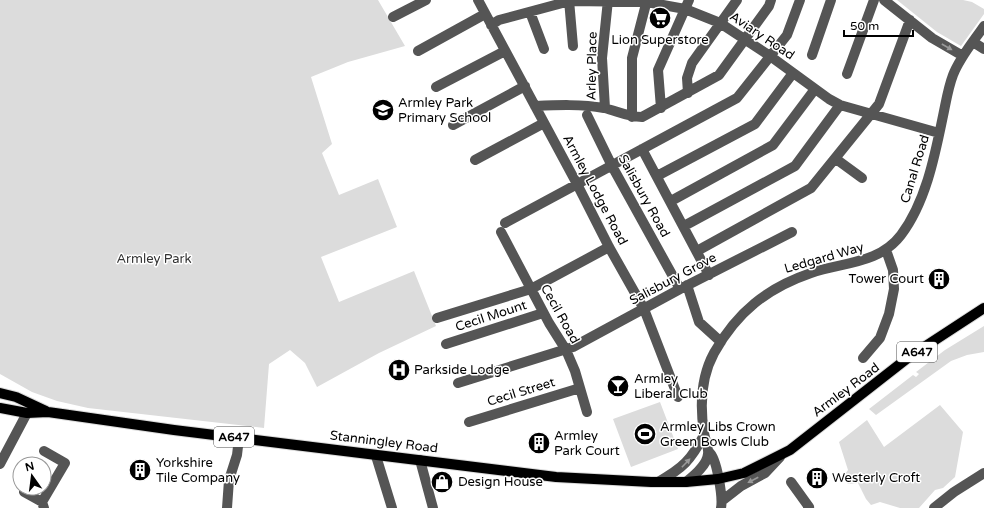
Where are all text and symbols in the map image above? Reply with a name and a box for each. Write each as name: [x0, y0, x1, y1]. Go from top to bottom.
supermarket icon: Lion Superstore: [647, 5, 673, 31]
street label: Aviary Road: [727, 8, 797, 64]
scale bar: [844, 12, 913, 38]
text: 50 m: [850, 19, 879, 33]
street label: Arley Place: [583, 31, 601, 101]
place label: Lion Superstore: [611, 32, 709, 48]
one-way arrow: [941, 43, 953, 50]
place label: Armley Park Primary School: [398, 95, 491, 126]
school or university icon: Armley Park Primary School: [370, 97, 396, 123]
street label: Armley Lodge Road: [559, 132, 631, 248]
street label: Canal Road: [897, 133, 933, 205]
street label: Salisbury Road: [615, 152, 673, 240]
street label: Ledgard Way: [783, 239, 865, 277]
street label: Salisbury Grove: [627, 249, 719, 309]
park label: Armley Park: [116, 251, 192, 267]
building icon: Tower Court: [926, 266, 952, 292]
place label: Tower Court: [849, 271, 924, 287]
street label: Cecil Road: [537, 281, 583, 347]
street label: Cecil Mount: [453, 297, 529, 335]
road number: A647: [897, 342, 937, 362]
hospital icon: Parkside Lodge: [386, 357, 412, 383]
street label: Armley Road: [809, 360, 883, 420]
place label: Parkside Lodge: [414, 362, 509, 378]
place label: Armley Liberal Club: [634, 371, 708, 402]
bar icon: Armley Liberal Club: [605, 373, 631, 399]
street label: Cecil Street: [485, 374, 557, 410]
place label: Armley Libs Crown Green Bowls Club: [660, 419, 776, 450]
sports icon: Armley Libs Crown Green Bowls Club: [632, 421, 658, 447]
road number: A647: [214, 427, 254, 447]
street label: Stanningley Road: [329, 427, 439, 457]
place label: Armley Park Court: [554, 428, 620, 459]
building icon: Armley Park Court: [526, 430, 552, 456]
place label: Yorkshire Tile Company: [156, 455, 240, 486]
north arrow: [12, 456, 52, 496]
building icon: Yorkshire Tile Company: [127, 457, 153, 483]
one-way arrow: [681, 458, 690, 468]
text: N: [24, 459, 36, 474]
building icon: Westerly Croft: [804, 465, 830, 491]
shop icon: Design House: [429, 469, 455, 495]
place label: Westerly Croft: [832, 470, 920, 486]
place label: Design House: [458, 474, 543, 490]
one-way arrow: [747, 476, 758, 483]

